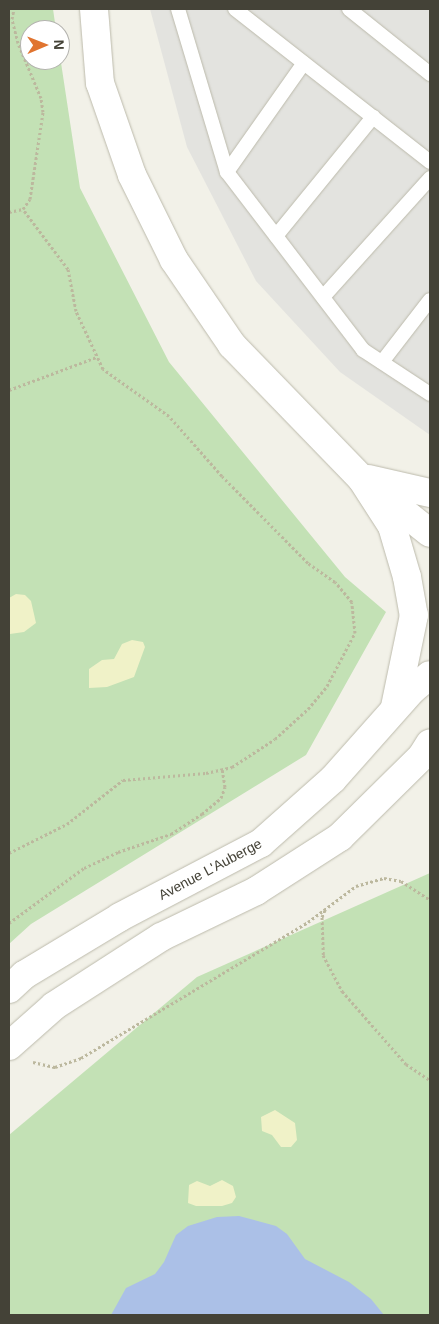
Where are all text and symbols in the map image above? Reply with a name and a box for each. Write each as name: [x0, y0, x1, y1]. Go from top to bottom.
north arrow: [20, 20, 70, 70]
text: N: [51, 40, 67, 50]
street label: Avenue L'Auberge: [156, 835, 264, 903]

